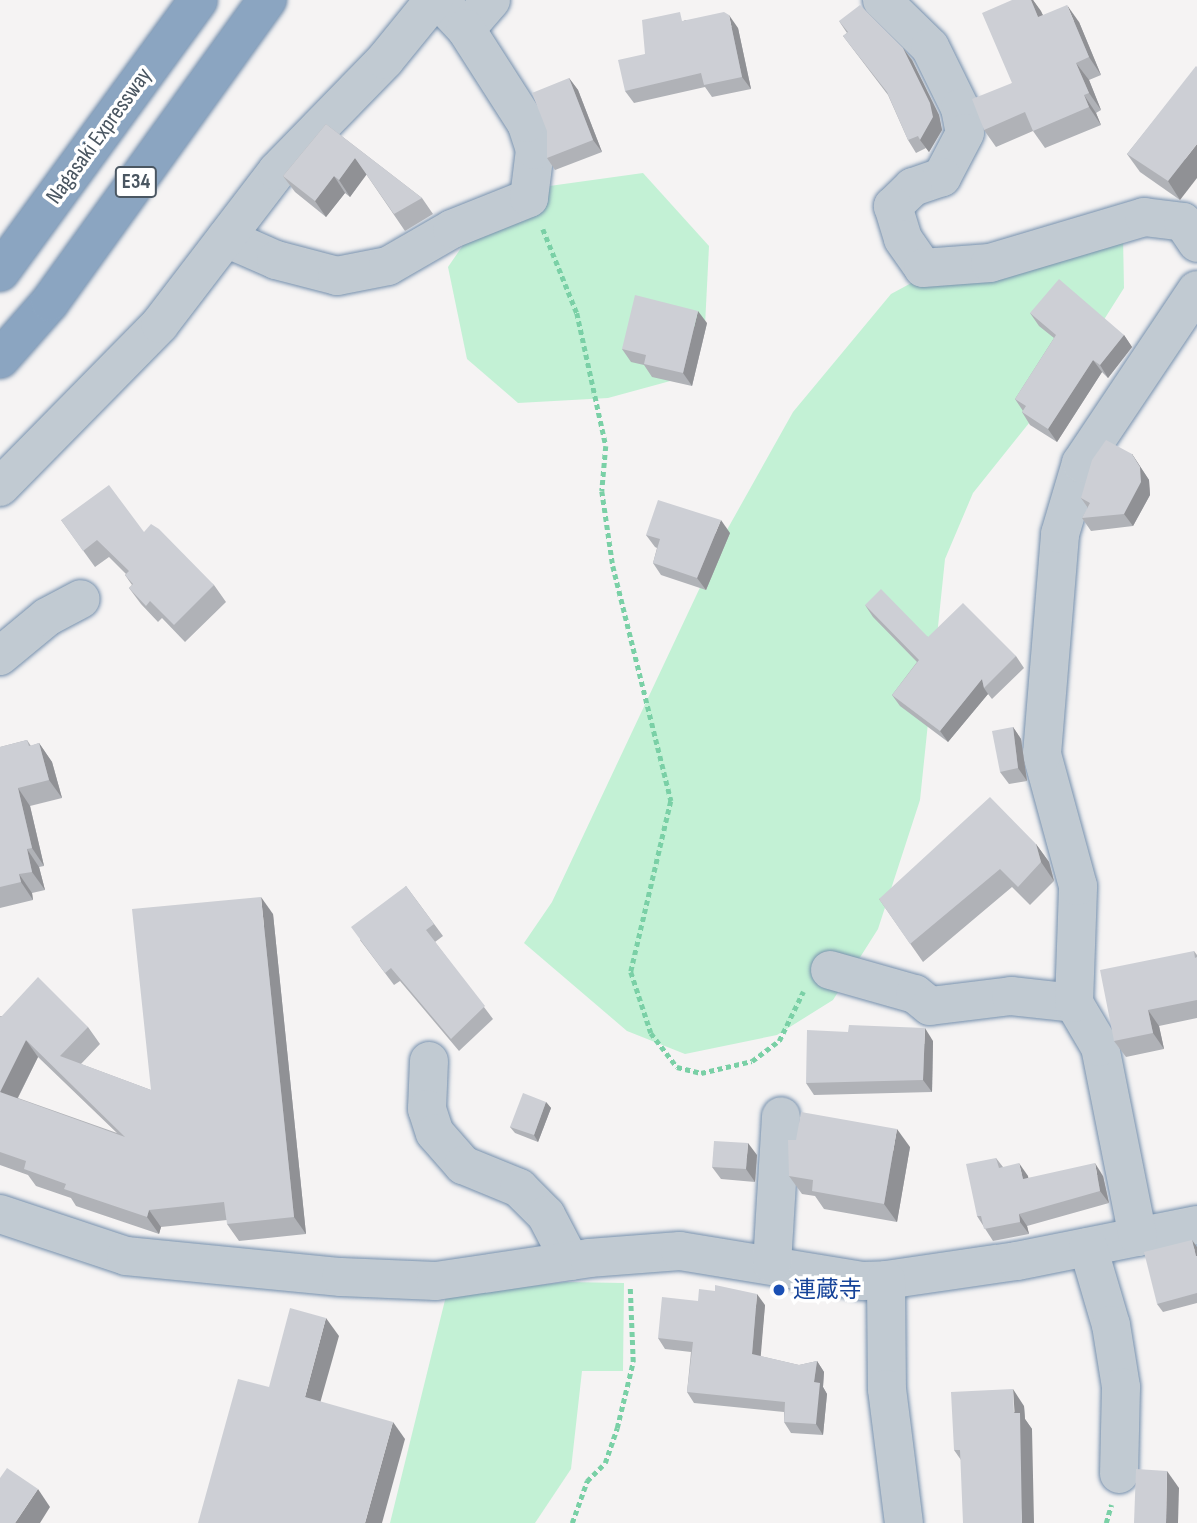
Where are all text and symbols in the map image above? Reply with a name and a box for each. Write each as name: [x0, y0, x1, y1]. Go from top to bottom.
street label: Nagasaki Expressway: [40, 63, 158, 209]
road number: E34: [113, 164, 159, 200]
place label: 連蔵寺: [793, 1276, 862, 1304]
marker: 連蔵寺: [771, 1282, 787, 1298]

